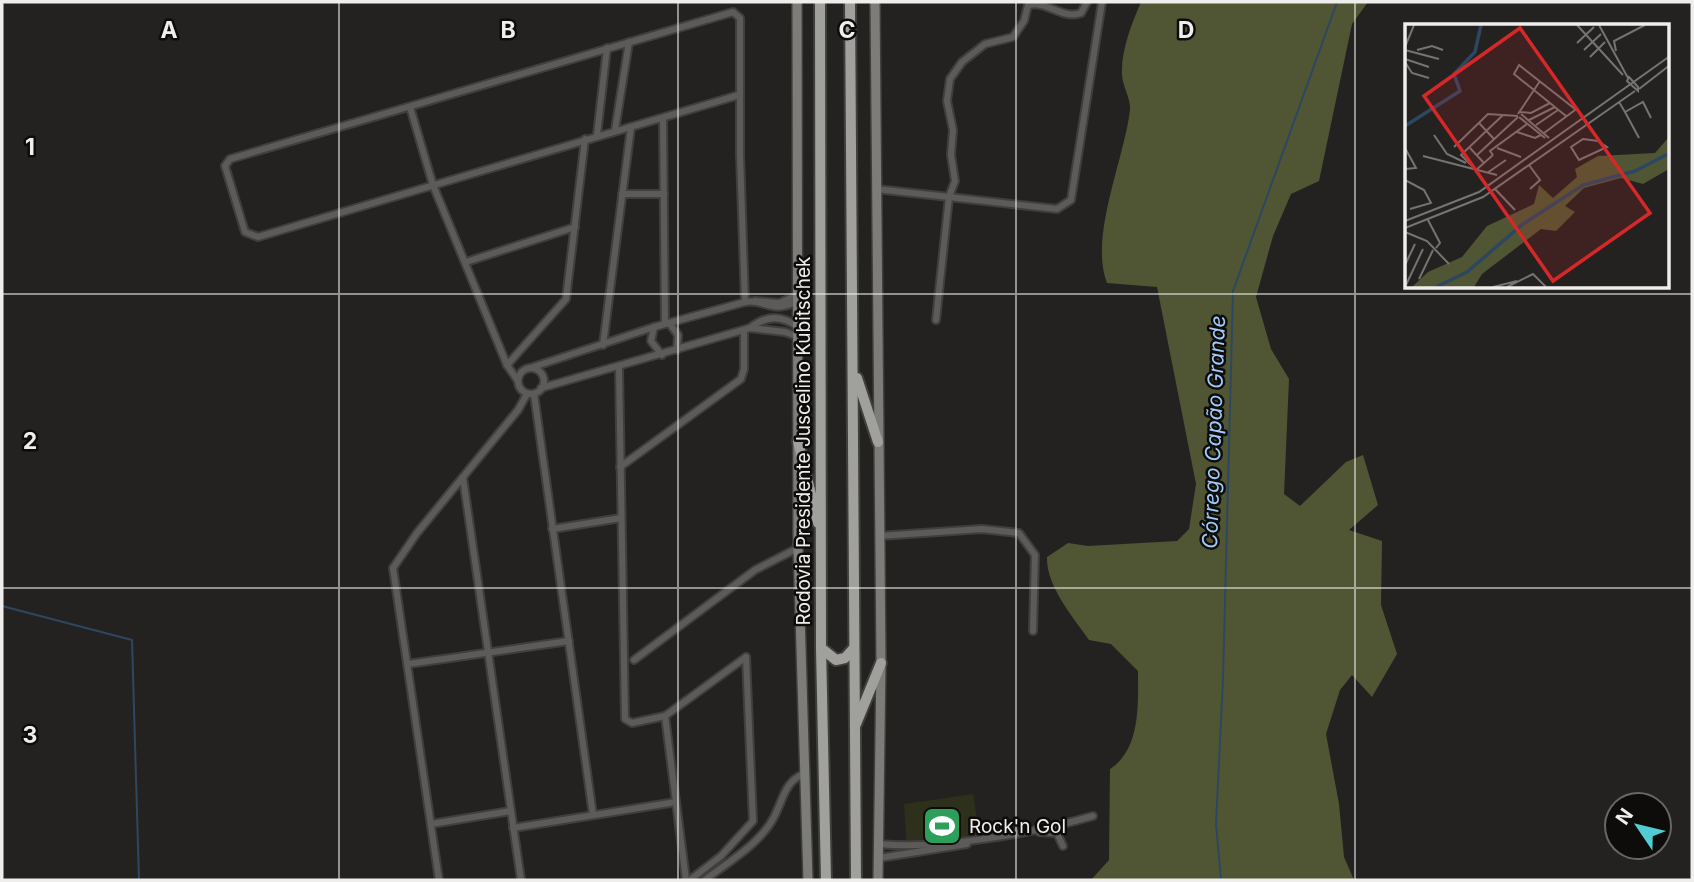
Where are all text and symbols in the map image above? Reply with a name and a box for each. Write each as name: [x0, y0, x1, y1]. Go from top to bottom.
text: A: [160, 16, 178, 44]
text: B: [500, 16, 516, 44]
text: C: [838, 16, 856, 44]
text: D: [1178, 16, 1194, 44]
inset map: [1405, 24, 1670, 289]
text: 1: [25, 133, 35, 161]
street label: Rodovia Presidente Juscelino Kubitschek: [792, 256, 815, 625]
water label: Córrego Capão Grande: [1197, 315, 1230, 549]
text: 2: [23, 427, 37, 455]
text: 3: [23, 721, 37, 749]
north arrow: [1603, 791, 1673, 861]
text: N: [1611, 804, 1638, 829]
sports icon: Rock'n Gol: [921, 805, 963, 847]
place label: Rock'n Gol: [969, 815, 1066, 838]

